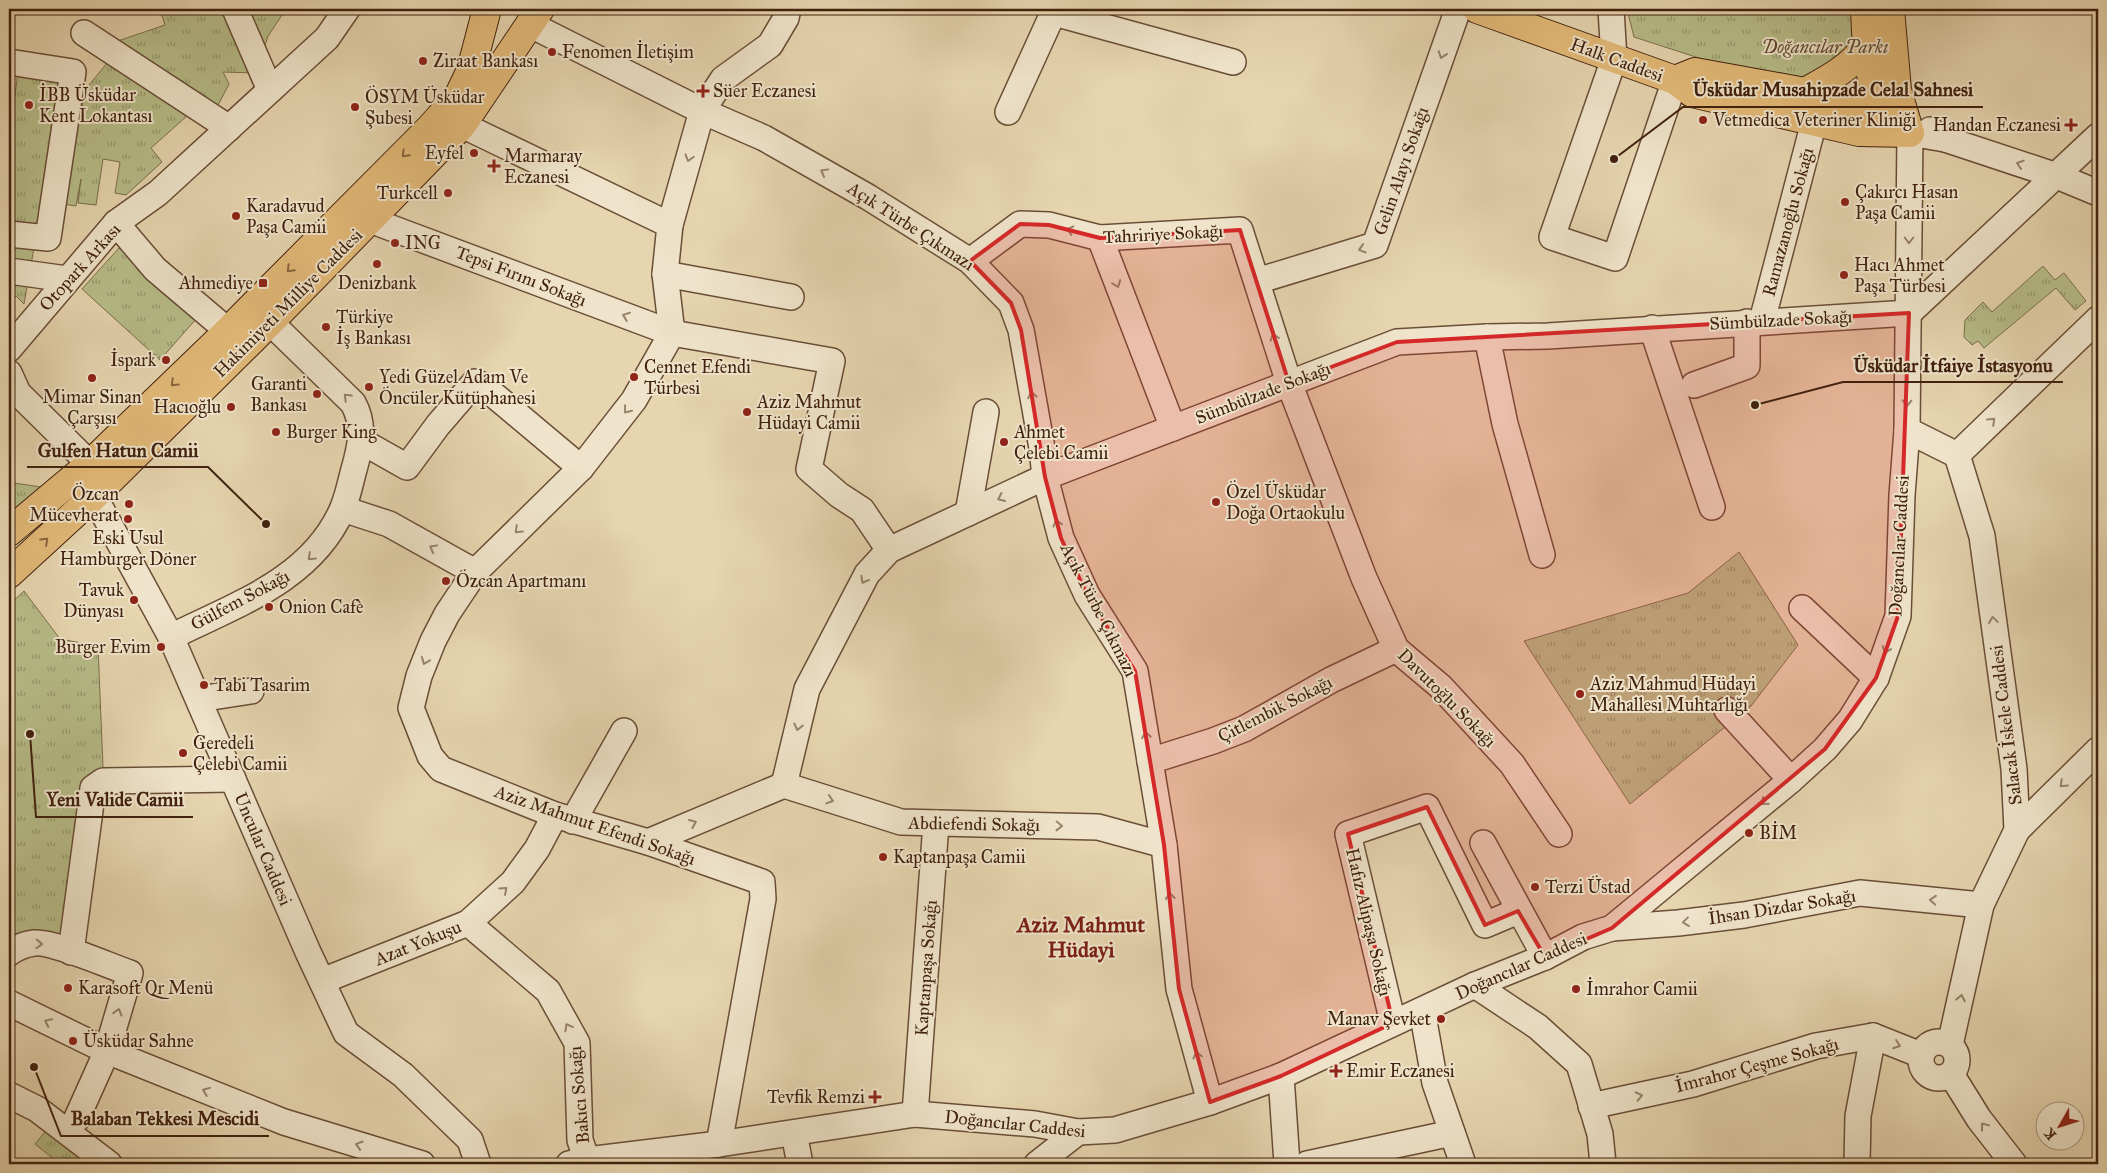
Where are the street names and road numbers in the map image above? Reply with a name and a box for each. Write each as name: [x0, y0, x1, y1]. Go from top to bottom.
street label: Halk Caddesi: [1568, 33, 1666, 87]
street label: Gelin Alayı Sokağı: [1369, 104, 1434, 238]
street label: Ramazanoğlu Sokağı: [1758, 145, 1819, 299]
street label: Açık Türbe Çıkmazı: [843, 176, 979, 275]
street label: Otopark Arkası: [35, 218, 125, 316]
street label: Tahririye Sokağı: [1102, 220, 1224, 249]
street label: Hakimiyeti Milliye Caddesi: [209, 224, 367, 382]
street label: Tepsi Fırını Sokağı: [452, 241, 590, 312]
street label: Sümbülzade Sokağı: [1709, 305, 1853, 336]
street label: Sümbülzade Sokağı: [1192, 357, 1334, 430]
street label: Doğancılar Caddesi: [1884, 475, 1915, 617]
street label: Açık Türbe Çıkmazı: [1055, 539, 1142, 681]
street label: Gülfem Sokağı: [187, 565, 294, 636]
street label: Davutoğlu Sokağı: [1392, 644, 1501, 753]
street label: Salacak İskele Caddesi: [1984, 644, 2027, 806]
street label: Çitlembik Sokağı: [1214, 671, 1336, 748]
street label: Aziz Mahmut Efendi Sokağı: [490, 780, 698, 871]
street label: Uncular Caddesi: [229, 789, 297, 909]
street label: Abdiefendi Sokağı: [907, 812, 1040, 837]
street label: Hafız Alipaşa Sokağı: [1340, 846, 1397, 999]
street label: İhsan Dizdar Sokağı: [1707, 883, 1858, 931]
street label: Kaptanpaşa Sokağı: [910, 899, 943, 1037]
street label: Azat Yokuşu: [370, 915, 465, 971]
street label: Doğancılar Caddesi: [1452, 927, 1591, 1006]
street label: İmrahor Çeşme Sokağı: [1673, 1032, 1842, 1098]
street label: Bakıcı Sokağı: [564, 1045, 595, 1145]
street label: Doğancılar Caddesi: [943, 1106, 1087, 1143]

